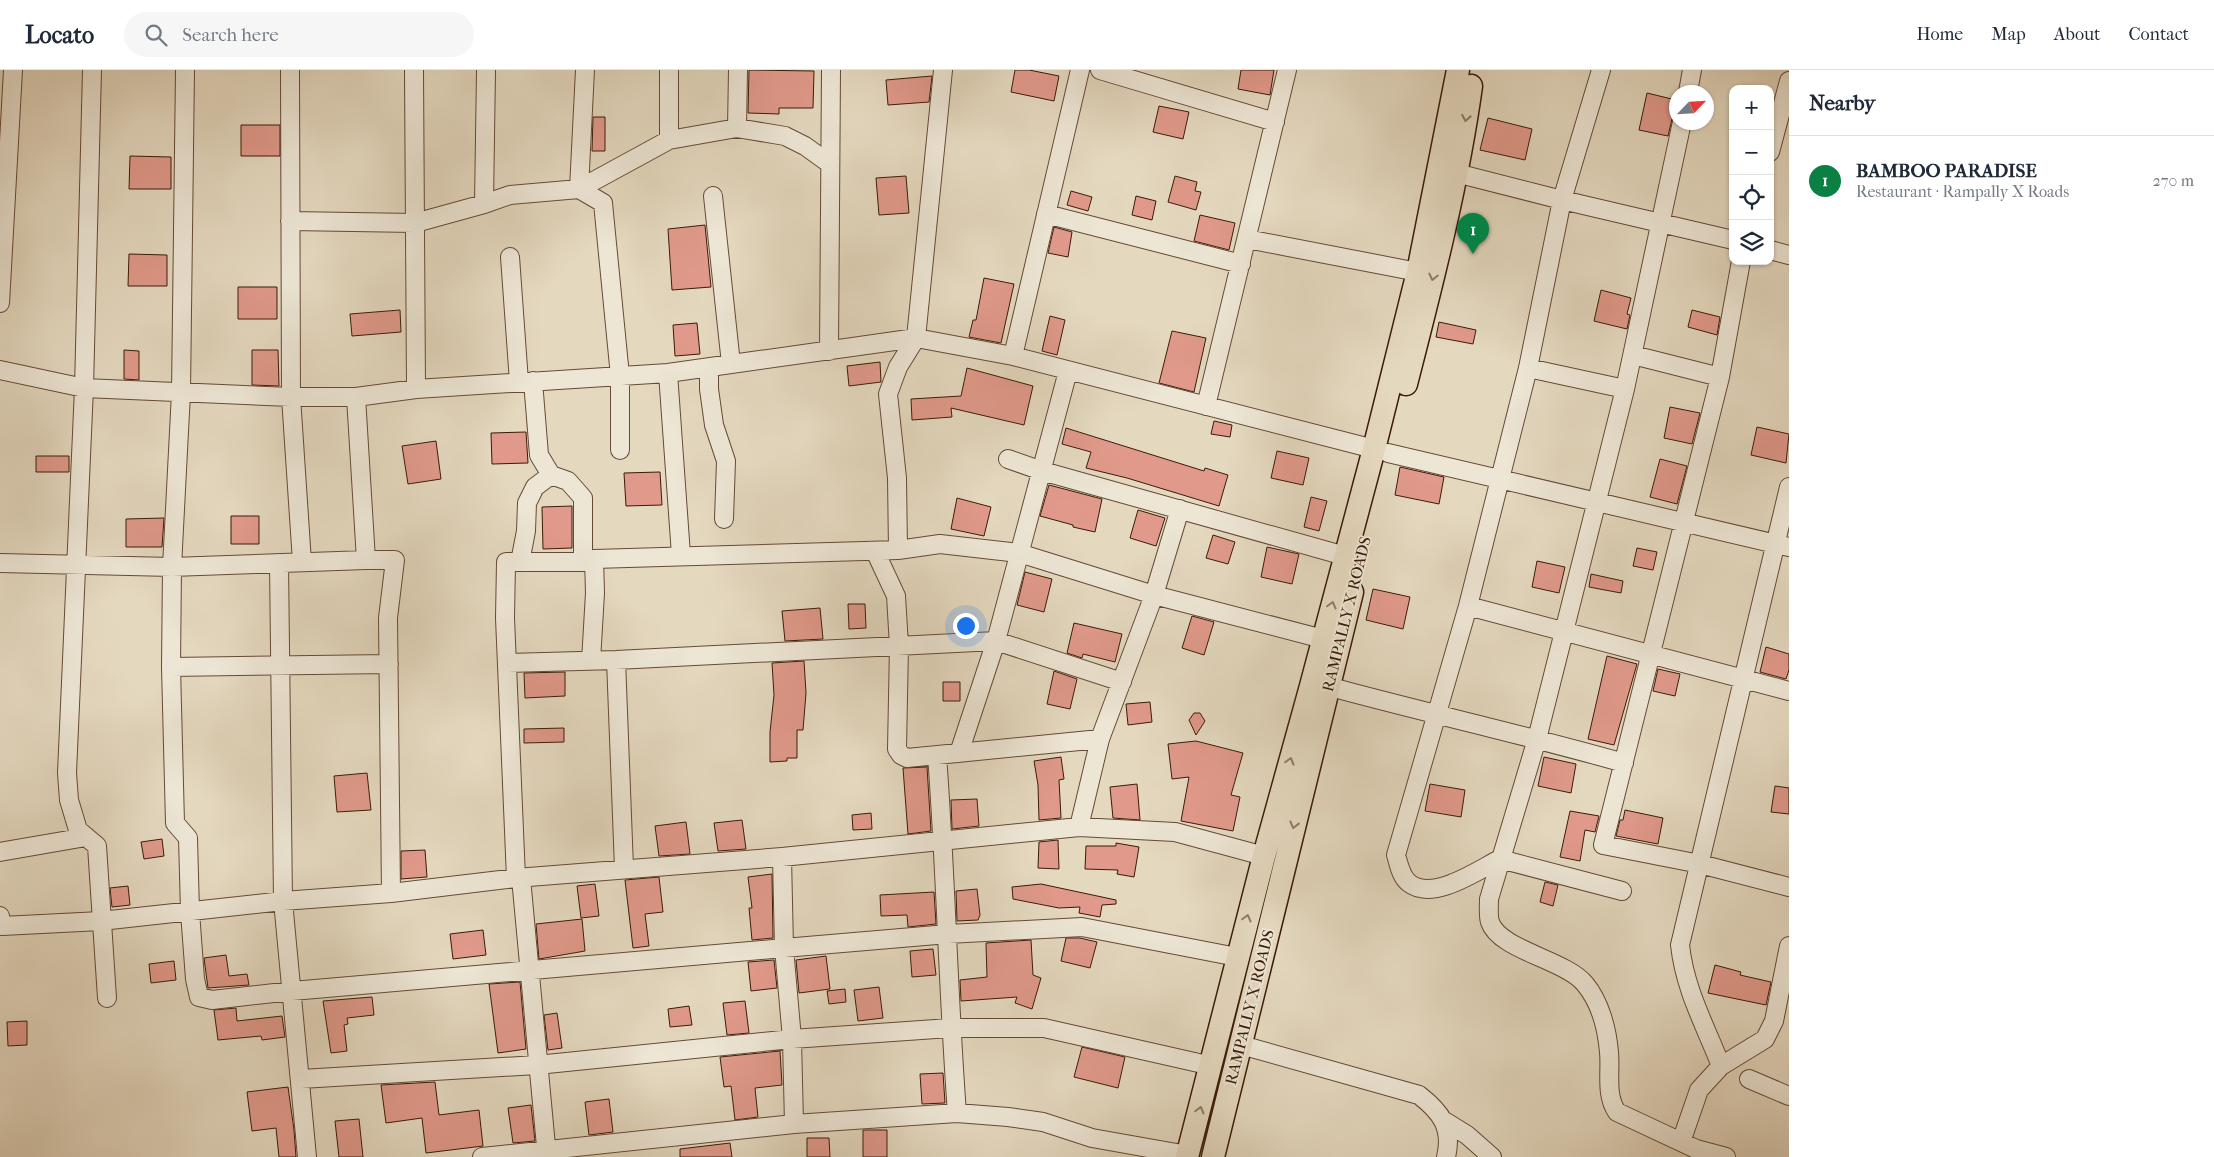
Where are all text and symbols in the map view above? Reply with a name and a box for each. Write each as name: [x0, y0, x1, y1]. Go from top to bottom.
search box: [124, 12, 474, 57]
text: Locato: [25, 21, 94, 49]
icon: search: [142, 21, 170, 49]
text: Search here: [182, 24, 279, 46]
text: Home: [1916, 24, 1963, 45]
text: Map: [1991, 24, 2026, 45]
text: About: [2054, 24, 2100, 45]
text: Contact: [2128, 24, 2189, 45]
north arrow: [1669, 85, 1714, 130]
map controls: [1729, 85, 1774, 265]
button: +: [1729, 85, 1774, 130]
text: Nearby: [1809, 91, 1875, 115]
one-way arrow: [1461, 114, 1471, 123]
button: −: [1729, 130, 1774, 175]
text: BAMBOO PARADISE: [1856, 160, 2037, 182]
text: 1: [1822, 171, 1828, 190]
text: 270 m: [2153, 171, 2194, 190]
button: locate: [1729, 175, 1774, 220]
text: Restaurant · Rampally X Roads: [1856, 182, 2069, 201]
pin: 1: [1457, 213, 1489, 254]
button: layers: [1729, 220, 1774, 265]
one-way arrow: [1428, 273, 1438, 282]
street label: RAMPALLY X ROADS: [1318, 535, 1375, 694]
one-way arrow: [1327, 601, 1337, 609]
your location: [953, 613, 979, 639]
one-way arrow: [1285, 758, 1295, 766]
one-way arrow: [1289, 820, 1300, 829]
one-way arrow: [1242, 915, 1252, 923]
street label: RAMPALLY X ROADS: [1221, 928, 1278, 1087]
one-way arrow: [1194, 1105, 1205, 1114]

